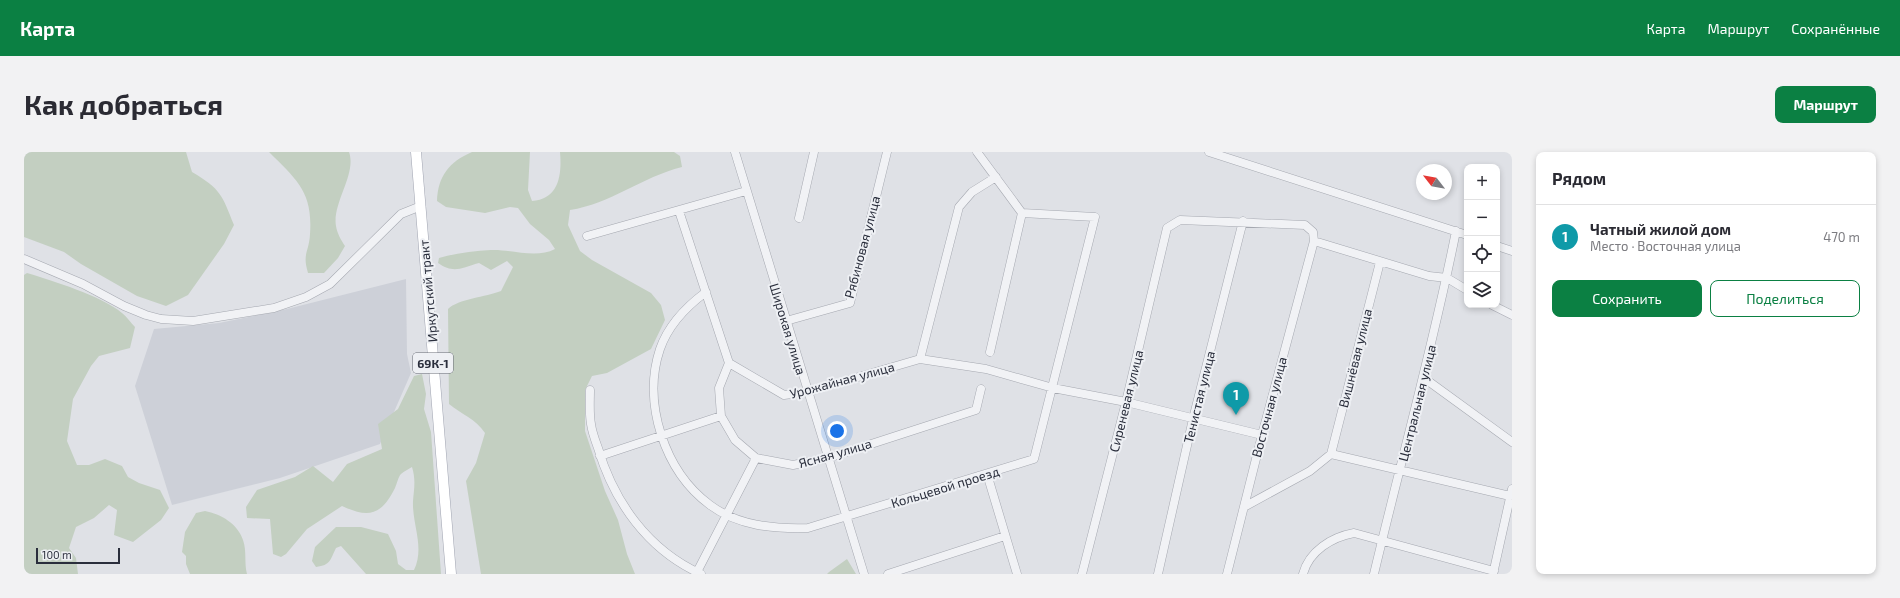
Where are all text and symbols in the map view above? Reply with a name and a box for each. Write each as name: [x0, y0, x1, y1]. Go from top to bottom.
text: Карта: [20, 17, 75, 40]
text: Карта: [1647, 20, 1685, 37]
text: Маршрут: [1707, 20, 1769, 37]
text: Сохранённые: [1791, 20, 1880, 37]
button: Маршрут: [1775, 86, 1876, 123]
text: Как добраться: [24, 87, 223, 121]
north arrow: [1416, 164, 1452, 200]
map controls: [1464, 164, 1500, 308]
button: +: [1464, 164, 1500, 200]
text: Рядом: [1552, 168, 1606, 188]
street label: Рябиновая улица: [841, 194, 883, 300]
button: −: [1464, 200, 1500, 236]
text: Чатный жилой дом: [1590, 220, 1731, 238]
text: 1: [1562, 229, 1568, 245]
text: 470 m: [1823, 229, 1860, 245]
button: locate: [1464, 236, 1500, 272]
text: Место · Восточная улица: [1590, 238, 1741, 254]
street label: Иркутский тракт: [416, 239, 440, 343]
button: layers: [1464, 272, 1500, 308]
button: Сохранить: [1552, 280, 1702, 317]
button: Поделиться: [1710, 280, 1860, 317]
street label: Широкая улица: [766, 281, 810, 377]
street label: Вишнёвая улица: [1335, 307, 1375, 409]
street label: Центральная улица: [1395, 343, 1439, 463]
street label: Сиреневая улица: [1106, 348, 1146, 454]
street label: Тенистая улица: [1180, 349, 1218, 445]
road number: 69К-1: [413, 353, 453, 373]
street label: Восточная улица: [1248, 355, 1290, 459]
street label: Урожайная улица: [788, 358, 896, 402]
pin: 1: [1223, 382, 1249, 415]
your location: [827, 421, 847, 441]
street label: Ясная улица: [797, 435, 873, 471]
street label: Кольцевой проезд: [889, 463, 1001, 511]
scale bar: [36, 546, 120, 565]
text: 100 m: [42, 548, 72, 561]

